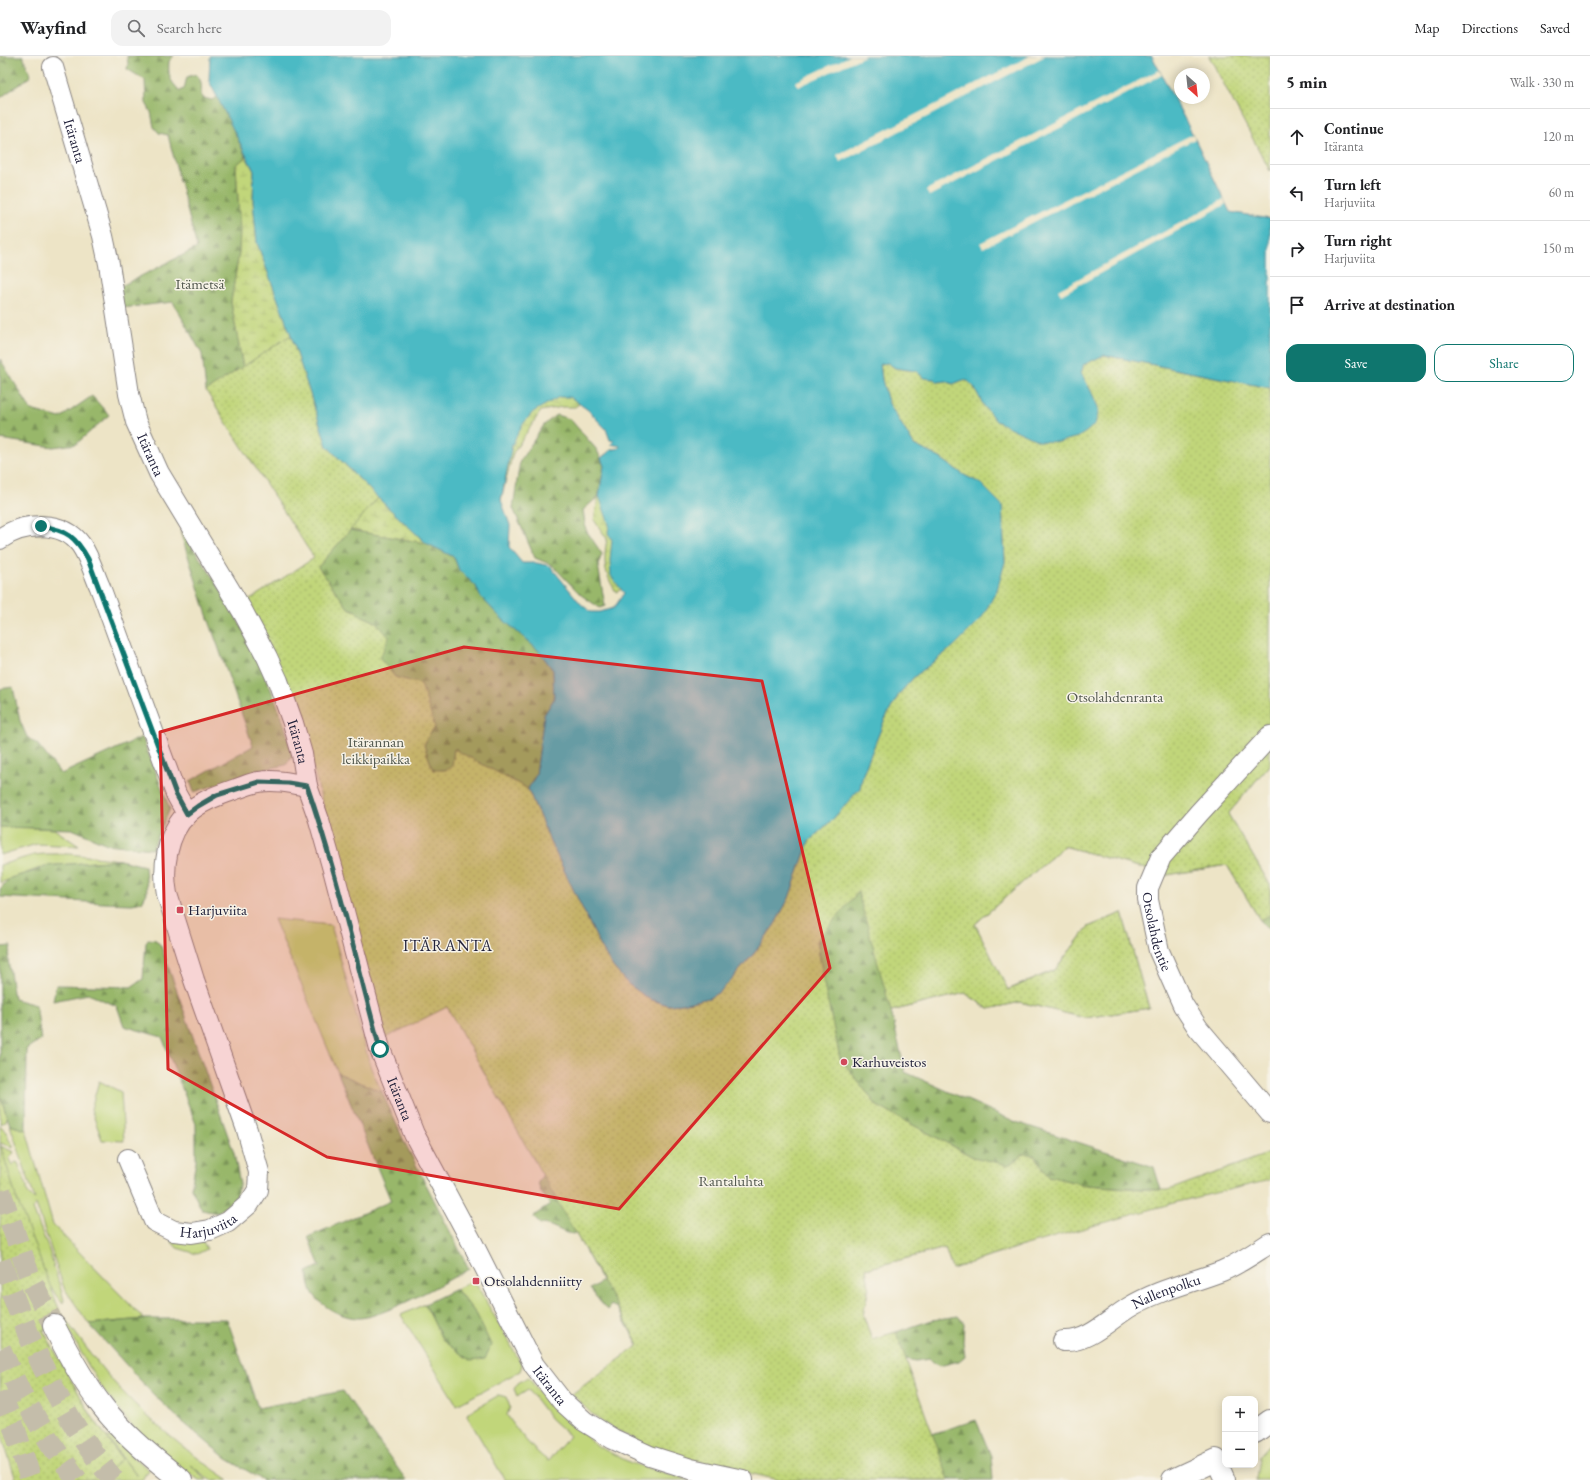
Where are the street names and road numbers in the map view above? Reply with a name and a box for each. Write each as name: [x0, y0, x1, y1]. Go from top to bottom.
street label: Itäranta: [60, 116, 91, 165]
street label: Itäranta: [133, 430, 169, 479]
street label: Itäranta: [283, 716, 313, 765]
street label: Otsolahdentie: [1139, 892, 1177, 974]
street label: Itäranta: [383, 1074, 418, 1123]
street label: Harjuviita: [179, 1209, 241, 1242]
street label: Nallenpolku: [1128, 1269, 1203, 1313]
street label: Itäranta: [529, 1361, 572, 1409]

